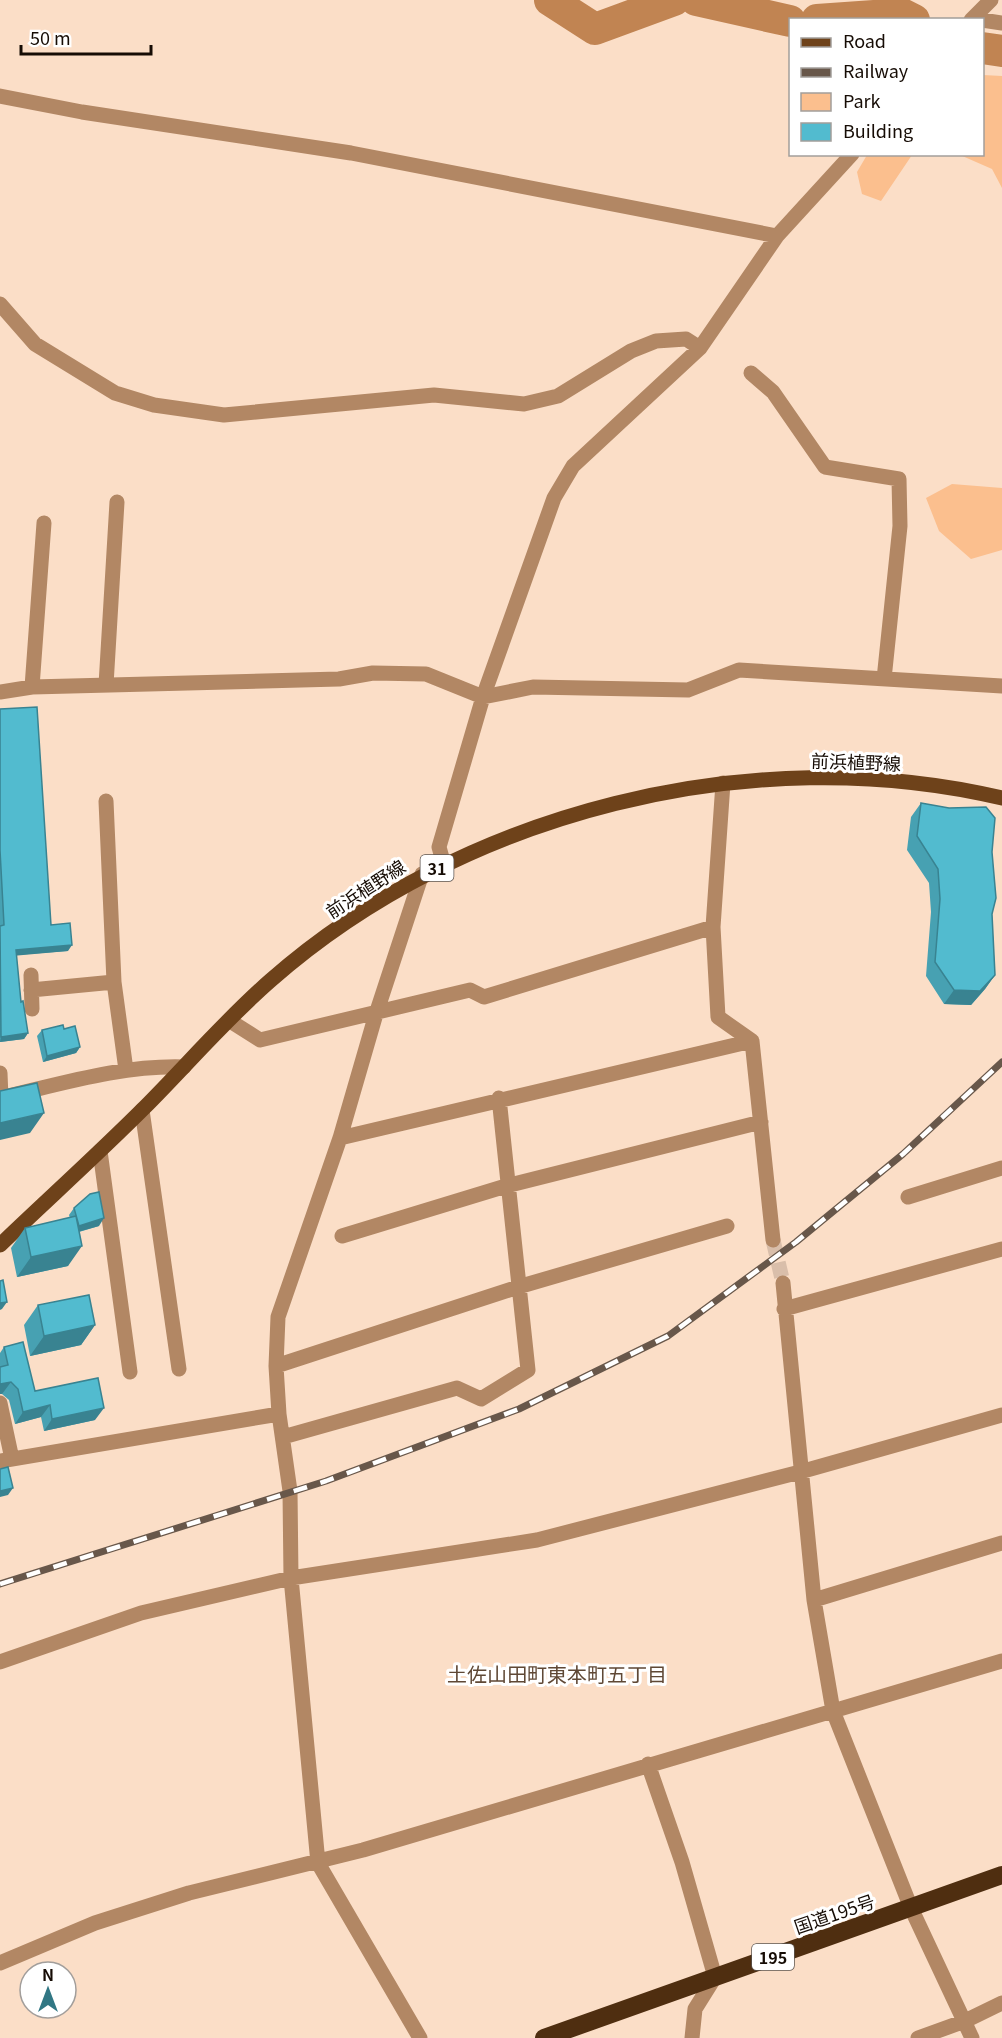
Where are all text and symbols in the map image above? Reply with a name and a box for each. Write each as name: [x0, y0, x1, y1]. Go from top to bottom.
scale bar: [21, 18, 152, 56]
legend: [789, 18, 984, 156]
text: 50 m: [30, 24, 71, 50]
text: Road: [843, 27, 886, 53]
text: Railway: [843, 57, 909, 83]
text: Park: [843, 87, 881, 113]
text: Building: [843, 117, 913, 143]
street label: 前浜植野線: [811, 746, 901, 776]
street label: 前浜植野線: [320, 853, 410, 923]
road number: 31: [420, 855, 454, 881]
district label: 土佐山田町東本町五丁目: [447, 1659, 667, 1688]
street label: 国道195号: [790, 1887, 878, 1939]
road number: 195: [752, 1944, 794, 1970]
north arrow: [18, 1960, 78, 2020]
text: N: [42, 1962, 54, 1986]

